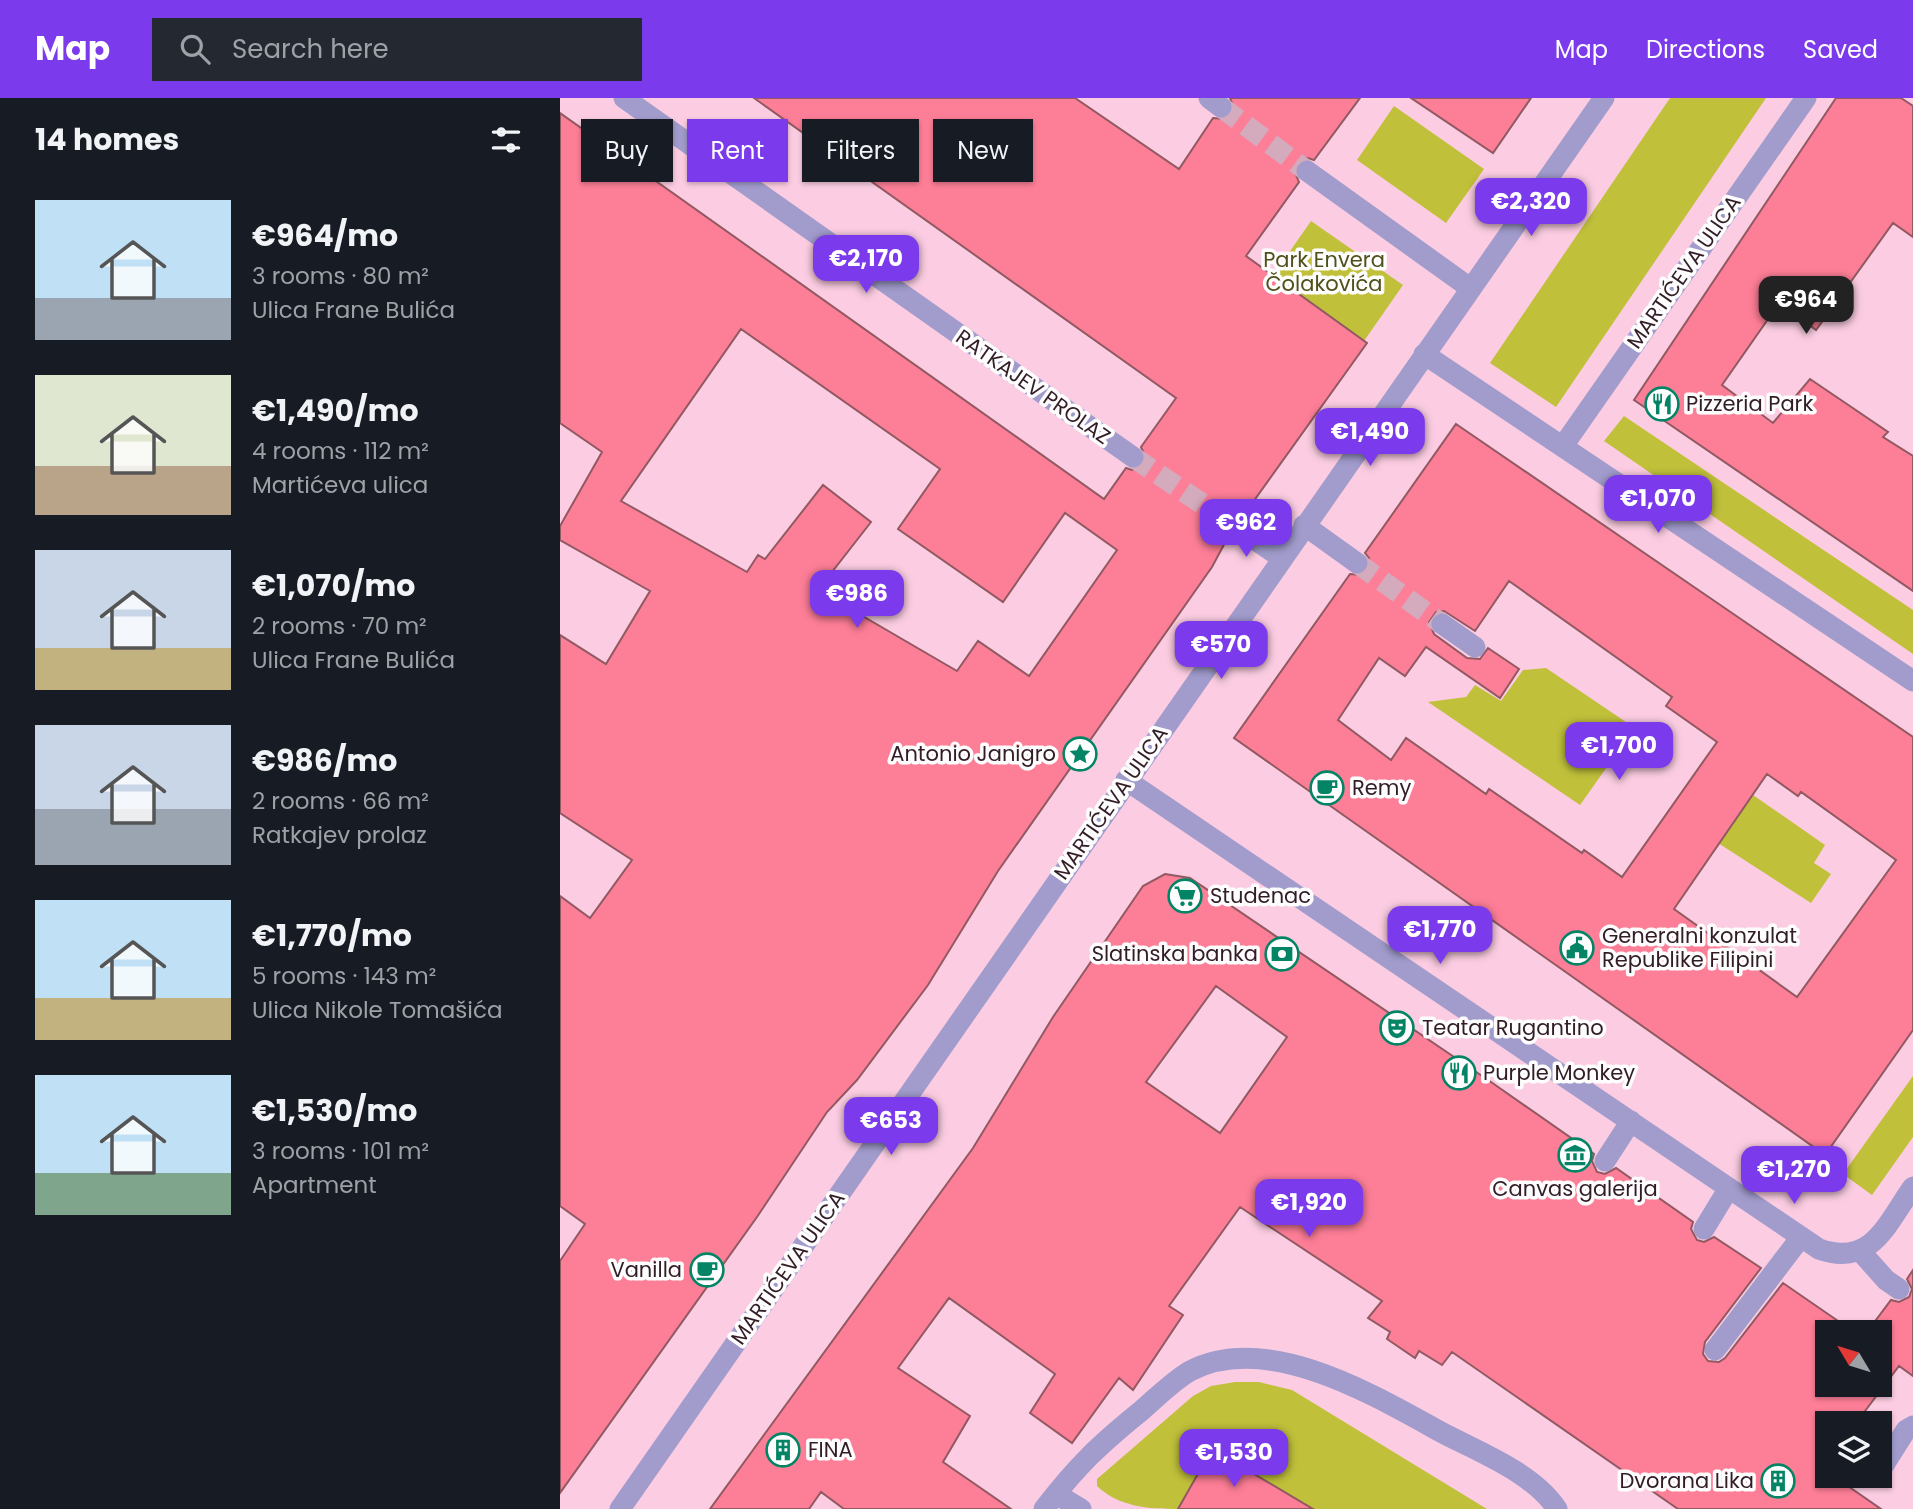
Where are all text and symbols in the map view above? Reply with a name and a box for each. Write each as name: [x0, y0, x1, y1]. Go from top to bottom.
search box: [152, 18, 642, 81]
text: Map: [35, 25, 110, 72]
icon: search: [176, 30, 214, 68]
text: Search here: [232, 31, 389, 67]
text: Map: [1555, 33, 1608, 66]
text: Directions: [1646, 33, 1765, 66]
text: Saved: [1803, 33, 1878, 66]
text: 14 homes: [35, 118, 179, 161]
chip: Buy: [581, 119, 673, 182]
chip: Rent: [687, 119, 788, 182]
chip: Filters: [802, 119, 919, 182]
chip: New: [933, 119, 1033, 182]
icon: filters: [487, 121, 525, 159]
pin: €2,320: [1474, 178, 1588, 238]
text: €2,320: [1491, 185, 1571, 217]
street label: MARTIĆEVA ULICA: [1620, 189, 1747, 354]
text: €964/mo: [252, 214, 398, 257]
icon: home: [91, 228, 175, 312]
pin: €2,170: [809, 236, 923, 295]
text: €2,170: [829, 242, 903, 274]
park label: Park Envera Čolakovića: [1263, 245, 1385, 298]
text: 3 rooms · 80 m²: [252, 260, 429, 292]
pin: €964: [1765, 276, 1847, 336]
text: €964: [1775, 283, 1837, 315]
text: Ulica Frane Bulića: [252, 294, 455, 326]
street label: RATKAJEV PROLAZ: [950, 322, 1116, 451]
restaurant icon: Pizzeria Park: [1643, 385, 1681, 423]
text: €1,490/mo: [252, 389, 419, 432]
place label: Pizzeria Park: [1686, 389, 1813, 418]
icon: home: [91, 403, 175, 487]
pin: €1,490: [1313, 408, 1427, 468]
text: €1,490: [1331, 415, 1409, 447]
text: 4 rooms · 112 m²: [252, 435, 429, 467]
text: Martićeva ulica: [252, 469, 428, 501]
pin: €1,070: [1601, 476, 1715, 535]
text: €1,070: [1620, 482, 1696, 514]
pin: €962: [1205, 500, 1287, 559]
text: €962: [1216, 506, 1276, 538]
text: €1,070/mo: [252, 564, 415, 607]
pin: €986: [816, 570, 898, 630]
text: €986: [826, 577, 888, 609]
icon: home: [91, 578, 175, 662]
text: 2 rooms · 70 m²: [252, 610, 427, 642]
pin: €570: [1180, 622, 1262, 681]
text: €570: [1191, 628, 1251, 660]
text: Ulica Frane Bulića: [252, 644, 455, 676]
street label: MARTIĆEVA ULICA: [1047, 720, 1174, 885]
pin: €1,700: [1562, 722, 1676, 782]
text: €1,700: [1581, 729, 1657, 761]
place icon: Antonio Janigro: [1061, 735, 1099, 773]
text: €986/mo: [252, 739, 397, 782]
place label: Antonio Janigro: [890, 739, 1056, 768]
icon: home: [91, 753, 175, 837]
cafe icon: Remy: [1308, 769, 1346, 807]
place label: Remy: [1352, 773, 1411, 802]
text: 2 rooms · 66 m²: [252, 785, 429, 817]
text: Ratkajev prolaz: [252, 819, 427, 851]
supermarket icon: Studenac: [1166, 877, 1204, 915]
place label: Studenac: [1210, 881, 1311, 910]
pin: €1,770: [1383, 906, 1497, 966]
text: €1,770: [1403, 913, 1477, 945]
text: €1,770/mo: [252, 914, 412, 957]
place label: Generalni konzulat Republike Filipini: [1602, 921, 1797, 974]
icon: home: [91, 928, 175, 1012]
public building icon: Generalni konzulat Republike Filipini: [1558, 929, 1596, 967]
bank icon: Slatinska banka: [1263, 935, 1301, 973]
place label: Slatinska banka: [1092, 939, 1258, 968]
text: 5 rooms · 143 m²: [252, 960, 436, 992]
text: Ulica Nikole Tomašića: [252, 994, 503, 1026]
theatre icon: Teatar Rugantino: [1378, 1009, 1416, 1047]
place label: Teatar Rugantino: [1422, 1013, 1604, 1042]
restaurant icon: Purple Monkey: [1440, 1054, 1478, 1092]
place label: Purple Monkey: [1483, 1058, 1635, 1087]
text: €1,530/mo: [252, 1089, 417, 1132]
pin: €653: [850, 1098, 932, 1157]
icon: home: [91, 1103, 175, 1187]
text: €653: [860, 1104, 922, 1136]
text: 3 rooms · 101 m²: [252, 1135, 429, 1167]
museum icon: Canvas galerija: [1556, 1136, 1594, 1174]
pin: €1,270: [1737, 1146, 1851, 1206]
text: €1,270: [1757, 1153, 1831, 1185]
text: Apartment: [252, 1169, 377, 1201]
place label: Canvas galerija: [1492, 1174, 1658, 1203]
pin: €1,920: [1252, 1180, 1366, 1239]
street label: MARTIĆEVA ULICA: [724, 1185, 851, 1350]
text: €1,920: [1271, 1186, 1347, 1218]
cafe icon: Vanilla: [688, 1251, 726, 1289]
place label: Vanilla: [610, 1255, 682, 1284]
north arrow: [1815, 1320, 1892, 1396]
map controls: [1815, 1320, 1892, 1488]
button: layers: [1815, 1411, 1892, 1488]
pin: €1,530: [1177, 1430, 1291, 1489]
building icon: FINA: [764, 1431, 802, 1469]
place label: FINA: [808, 1435, 853, 1464]
text: €1,530: [1195, 1436, 1273, 1468]
building icon: Dvorana Lika: [1759, 1462, 1797, 1500]
place label: Dvorana Lika: [1619, 1466, 1754, 1495]

